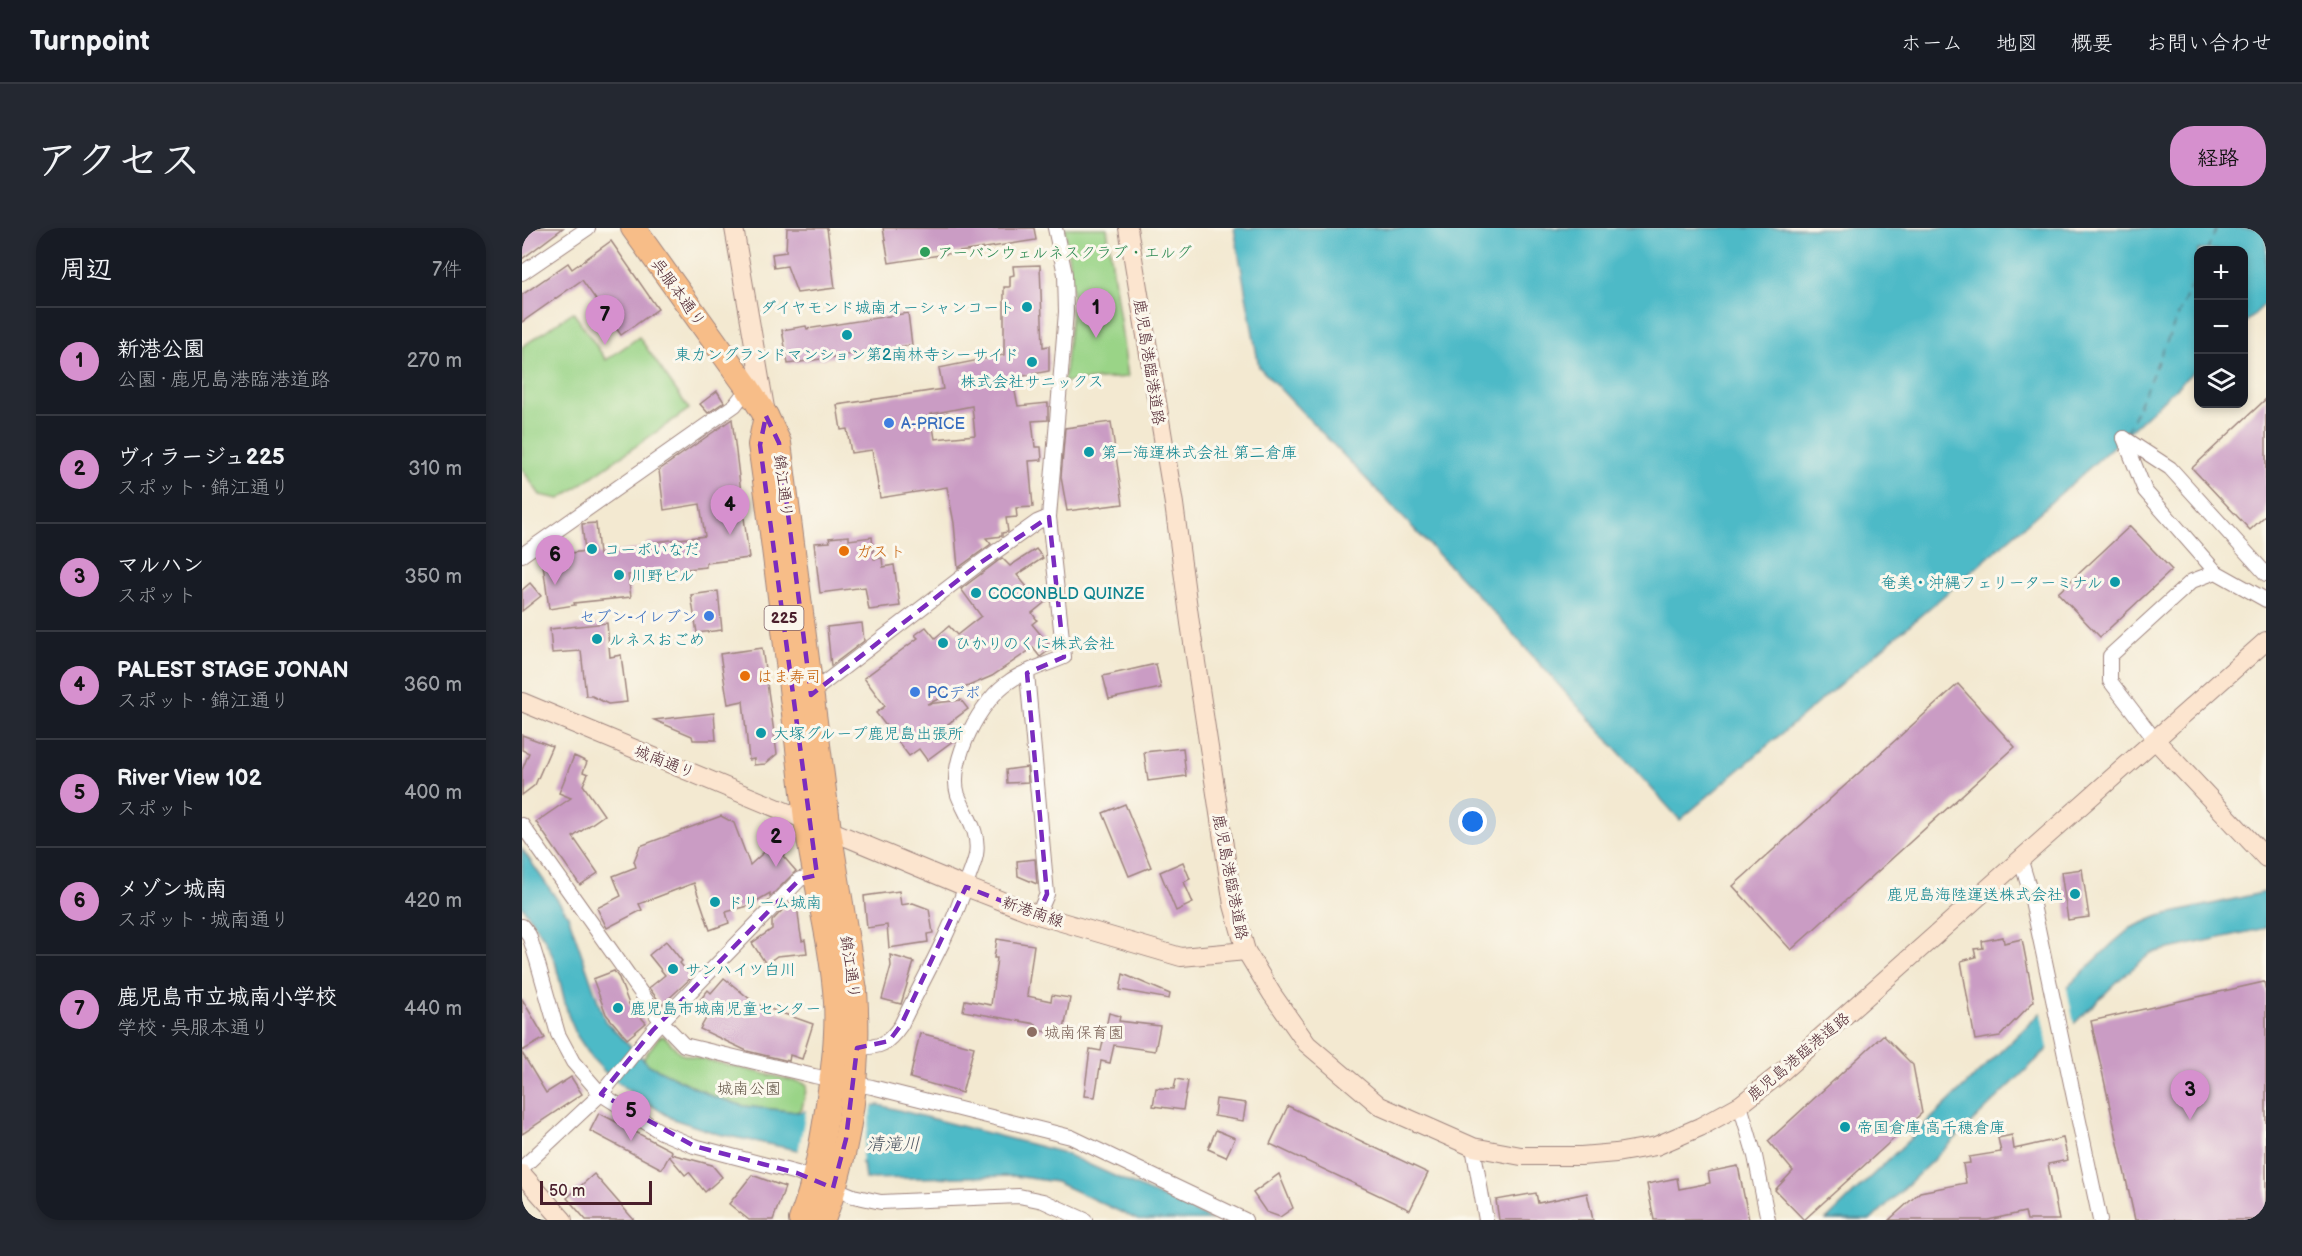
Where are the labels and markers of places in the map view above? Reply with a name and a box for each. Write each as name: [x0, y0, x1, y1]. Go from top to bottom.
place label: アーバンウェルネスクラブ・エルグ: [937, 244, 1192, 263]
marker: アーバンウェルネスクラブ・エルグ: [918, 245, 932, 259]
pin: 1: [1076, 288, 1116, 338]
pin: 7: [586, 296, 625, 345]
place label: ダイヤモンド城南オーシャンコート: [760, 299, 1015, 318]
marker: ダイヤモンド城南オーシャンコート: [1020, 300, 1034, 314]
marker: 東カングランドマンション第2南林寺シーサイド: [840, 328, 854, 342]
place label: 東カングランドマンション第2南林寺シーサイド: [675, 346, 1019, 365]
marker: 株式会社サニックス: [1025, 355, 1039, 369]
place label: 株式会社サニックス: [960, 373, 1104, 392]
place label: A-PRICE: [901, 415, 965, 434]
marker: A-PRICE: [882, 416, 896, 430]
place label: 第一海運株式会社 第二倉庫: [1101, 444, 1297, 463]
marker: 第一海運株式会社 第二倉庫: [1082, 445, 1096, 459]
pin: 4: [710, 486, 750, 535]
pin: 6: [536, 536, 574, 585]
place label: コーポいなだ: [604, 541, 700, 560]
marker: コーポいなだ: [585, 542, 599, 556]
place label: ガスト: [856, 543, 906, 562]
marker: ガスト: [837, 544, 851, 558]
place label: 川野ビル: [631, 567, 695, 586]
marker: 川野ビル: [612, 568, 626, 582]
place label: 奄美・沖縄フェリーターミナル: [1881, 574, 2103, 593]
marker: 奄美・沖縄フェリーターミナル: [2108, 575, 2122, 589]
place label: COCONBLD QUINZE: [988, 585, 1145, 604]
marker: COCONBLD QUINZE: [969, 586, 983, 600]
place label: セブン-イレブン: [579, 608, 697, 627]
marker: セブン-イレブン: [702, 609, 716, 623]
place label: ルネスおごめ: [609, 631, 705, 650]
marker: ルネスおごめ: [590, 632, 604, 646]
place label: ひかりのくに株式会社: [955, 635, 1115, 654]
marker: ひかりのくに株式会社: [936, 636, 950, 650]
place label: はま寿司: [757, 668, 821, 687]
marker: はま寿司: [738, 669, 752, 683]
place label: PCデポ: [927, 684, 980, 703]
marker: PCデポ: [908, 685, 922, 699]
place label: 大塚グループ鹿児島出張所: [773, 725, 964, 744]
marker: 大塚グループ鹿児島出張所: [754, 726, 768, 740]
pin: 2: [756, 818, 796, 867]
place label: 鹿児島海陸運送株式会社: [1887, 886, 2063, 905]
marker: 鹿児島海陸運送株式会社: [2068, 887, 2082, 901]
place label: ドリーム城南: [727, 894, 822, 913]
marker: ドリーム城南: [708, 895, 722, 909]
place label: サンハイツ白川: [685, 961, 796, 980]
marker: サンハイツ白川: [666, 962, 680, 976]
place label: 鹿児島市城南児童センター: [630, 1000, 821, 1019]
marker: 鹿児島市城南児童センター: [611, 1001, 625, 1015]
place label: 城南保育園: [1044, 1024, 1124, 1043]
marker: 城南保育園: [1025, 1025, 1039, 1039]
pin: 3: [2170, 1070, 2210, 1120]
pin: 5: [612, 1092, 650, 1141]
place label: 帝国倉庫 高千穂倉庫: [1857, 1119, 2005, 1138]
marker: 帝国倉庫 高千穂倉庫: [1838, 1120, 1852, 1134]

